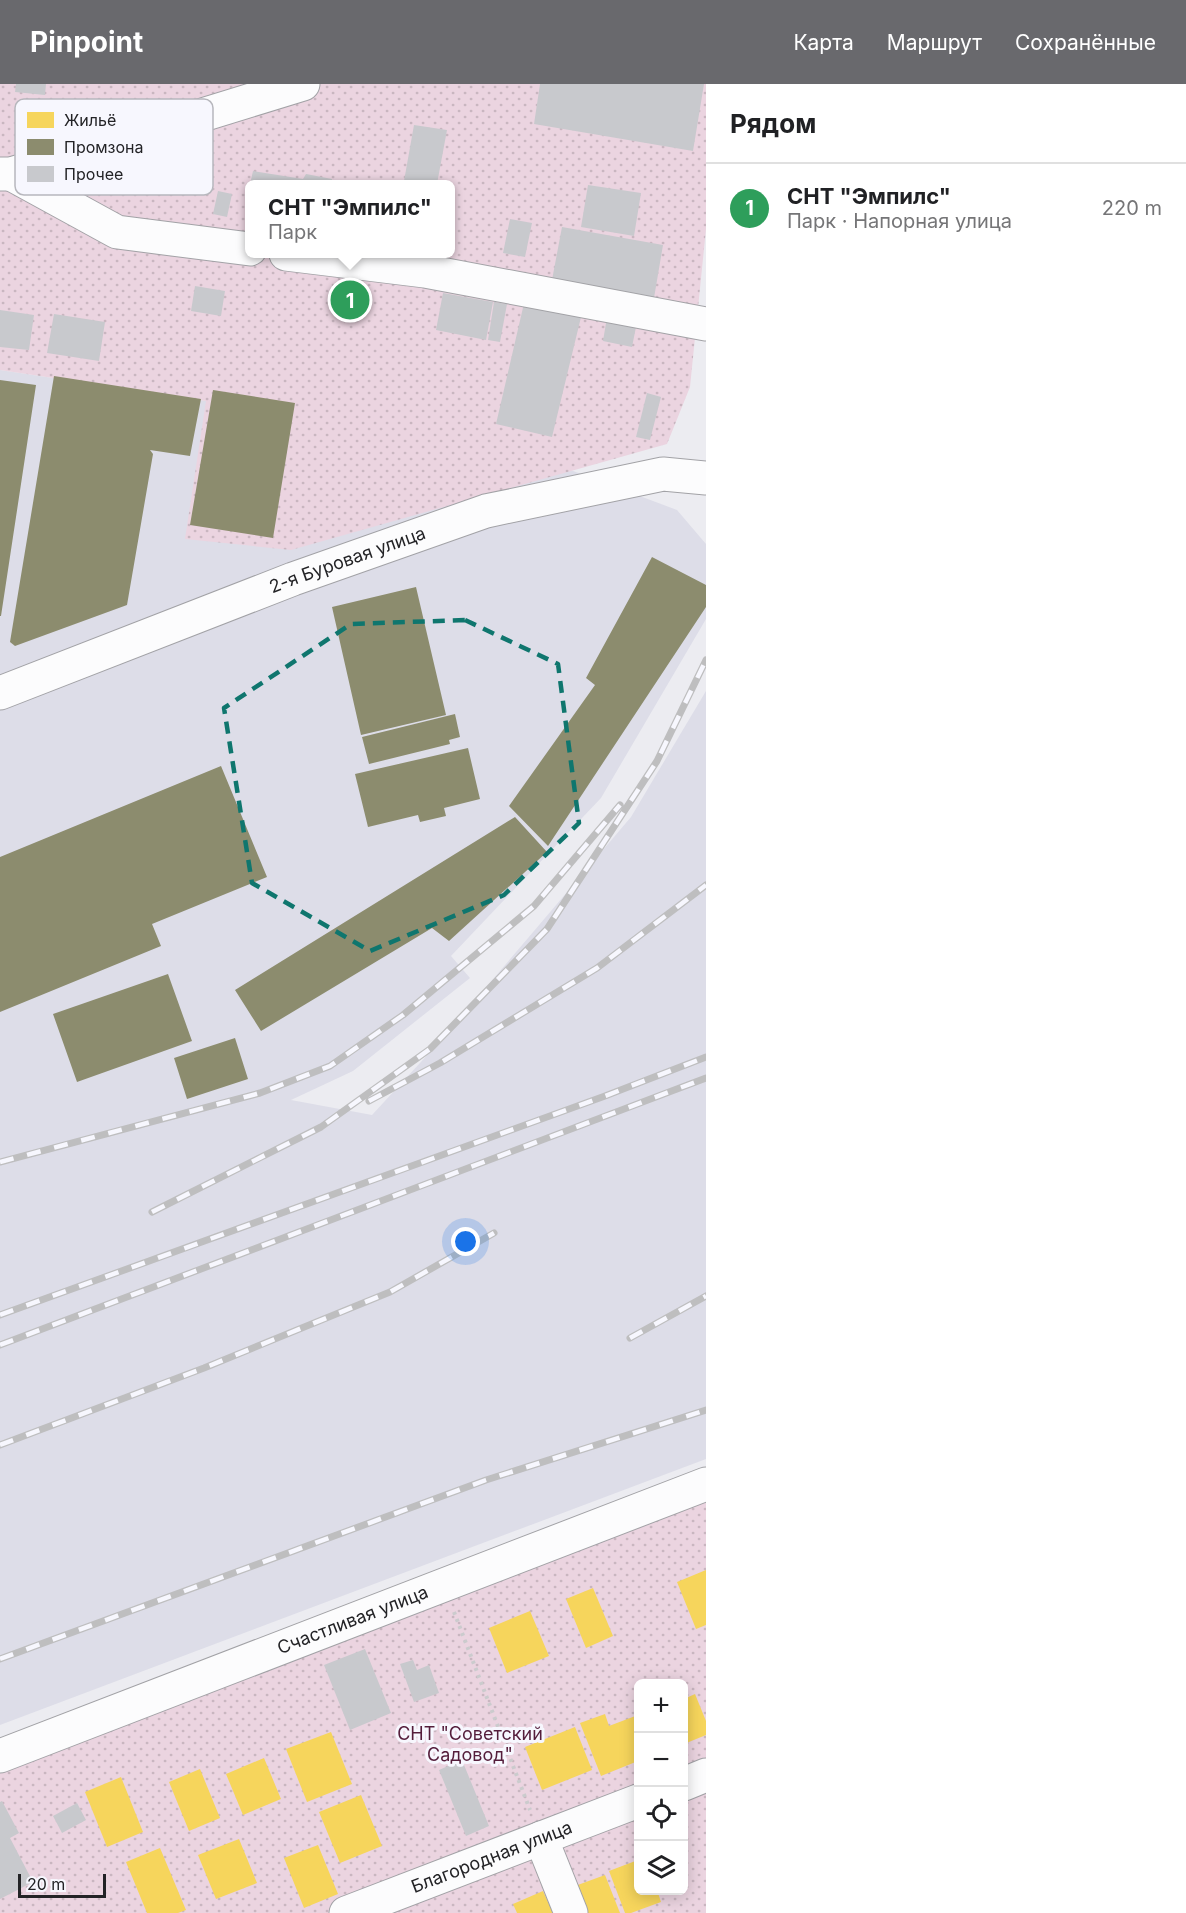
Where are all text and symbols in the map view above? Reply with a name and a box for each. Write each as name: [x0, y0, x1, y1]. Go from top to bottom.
text: Pinpoint: [30, 25, 143, 59]
text: Карта: [793, 30, 854, 55]
text: Маршрут: [887, 30, 982, 55]
text: Сохранённые: [1015, 30, 1156, 55]
legend: [15, 99, 213, 195]
text: Рядом: [730, 108, 816, 139]
text: Жильё: [64, 110, 116, 130]
text: Промзона: [64, 137, 144, 157]
text: Прочее: [64, 164, 123, 184]
popup: [245, 180, 455, 258]
text: СНТ "Эмпилс": [787, 183, 951, 209]
text: СНТ "Эмпилс": [268, 194, 432, 220]
text: 1: [745, 196, 754, 220]
text: 220 m: [1102, 196, 1162, 220]
text: Парк · Напорная улица: [787, 209, 1012, 233]
text: Парк: [268, 220, 317, 244]
pin: 1: [330, 278, 370, 322]
street label: 2-я Буровая улица: [266, 522, 428, 597]
your location: [451, 1227, 480, 1256]
street label: Счастливая улица: [274, 1581, 431, 1658]
map controls: [634, 1679, 688, 1895]
button: +: [634, 1679, 688, 1733]
park label: СНТ "Советский Садовод": [397, 1723, 543, 1765]
button: −: [634, 1733, 688, 1787]
button: locate: [634, 1787, 688, 1841]
street label: Благородная улица: [408, 1816, 575, 1897]
button: layers: [634, 1841, 688, 1895]
scale bar: [18, 1871, 106, 1898]
text: 20 m: [27, 1874, 65, 1894]

